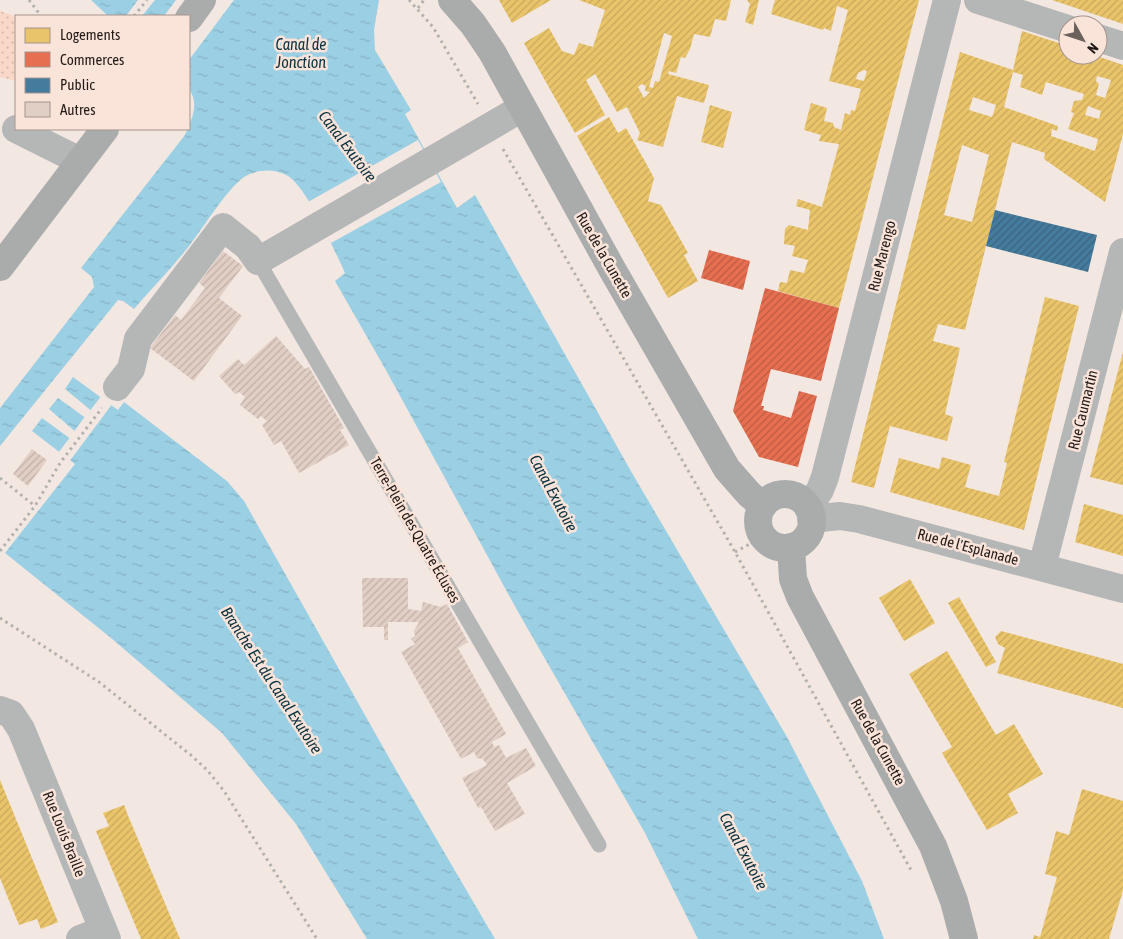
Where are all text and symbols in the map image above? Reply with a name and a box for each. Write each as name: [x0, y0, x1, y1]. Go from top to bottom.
legend: [15, 15, 190, 130]
north arrow: [1058, 15, 1108, 65]
text: Logements: [60, 26, 120, 43]
water label: Canal de Jonction: [275, 35, 327, 71]
text: N: [1084, 40, 1102, 57]
text: Commerces: [60, 51, 124, 68]
text: Public: [60, 76, 95, 93]
text: Autres: [60, 101, 95, 118]
water label: Canal Exutoire: [315, 107, 381, 185]
street label: Rue de la Cunette: [573, 209, 636, 301]
street label: Rue Marengo: [865, 219, 899, 293]
street label: Rue Caumartin: [1064, 368, 1101, 452]
water label: Canal Exutoire: [526, 451, 582, 535]
street label: Terre-Plein des Quatre Écluses: [367, 454, 464, 605]
street label: Rue de l'Esplanade: [916, 525, 1021, 568]
water label: Branche Est du Canal Exutoire: [218, 603, 326, 757]
street label: Rue de la Cunette: [848, 696, 909, 788]
street label: Rue Louis Braille: [40, 789, 89, 879]
water label: Canal Exutoire: [716, 809, 772, 893]

